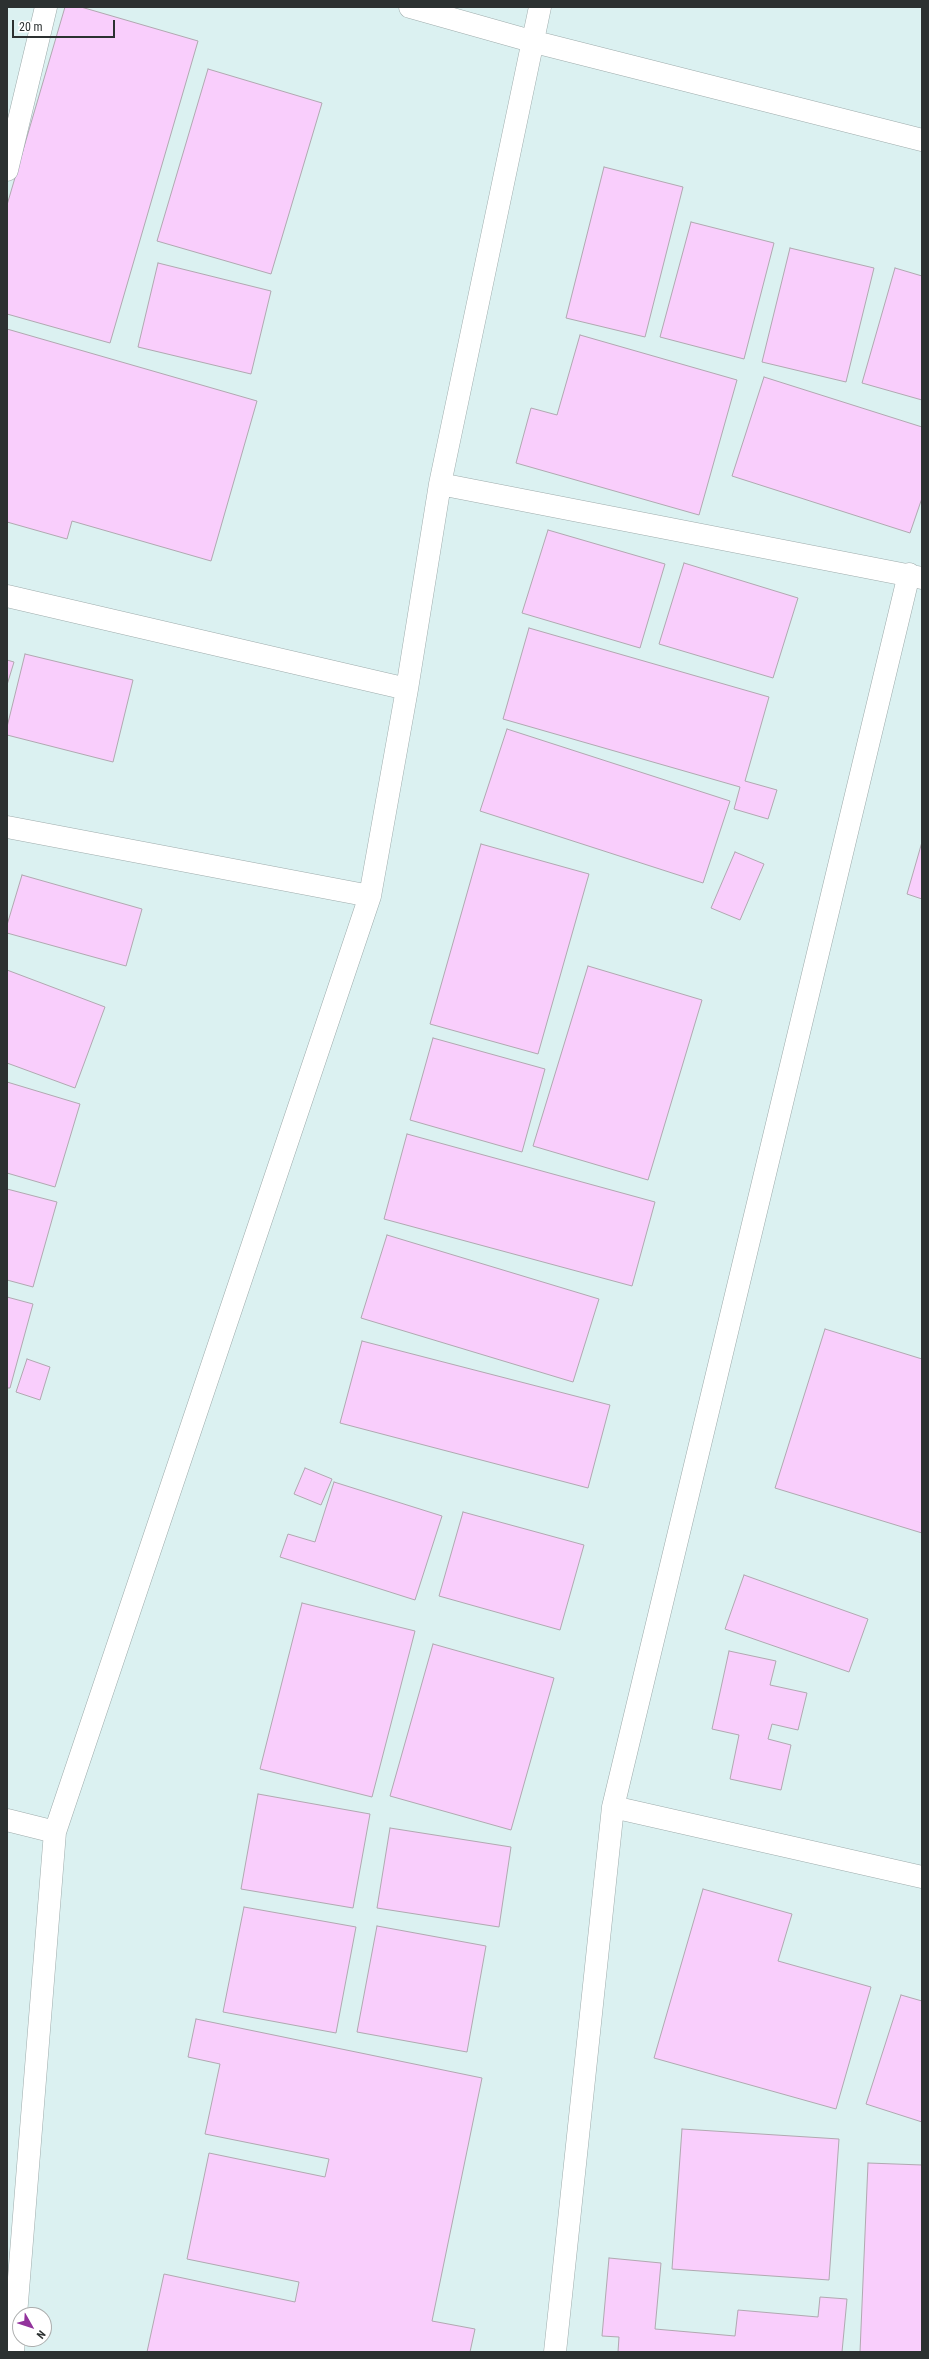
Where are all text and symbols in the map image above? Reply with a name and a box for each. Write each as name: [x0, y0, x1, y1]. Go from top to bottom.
scale bar: [14, 12, 117, 38]
text: 20 m: [19, 20, 43, 34]
north arrow: [12, 2307, 52, 2347]
text: N: [34, 2328, 48, 2341]

